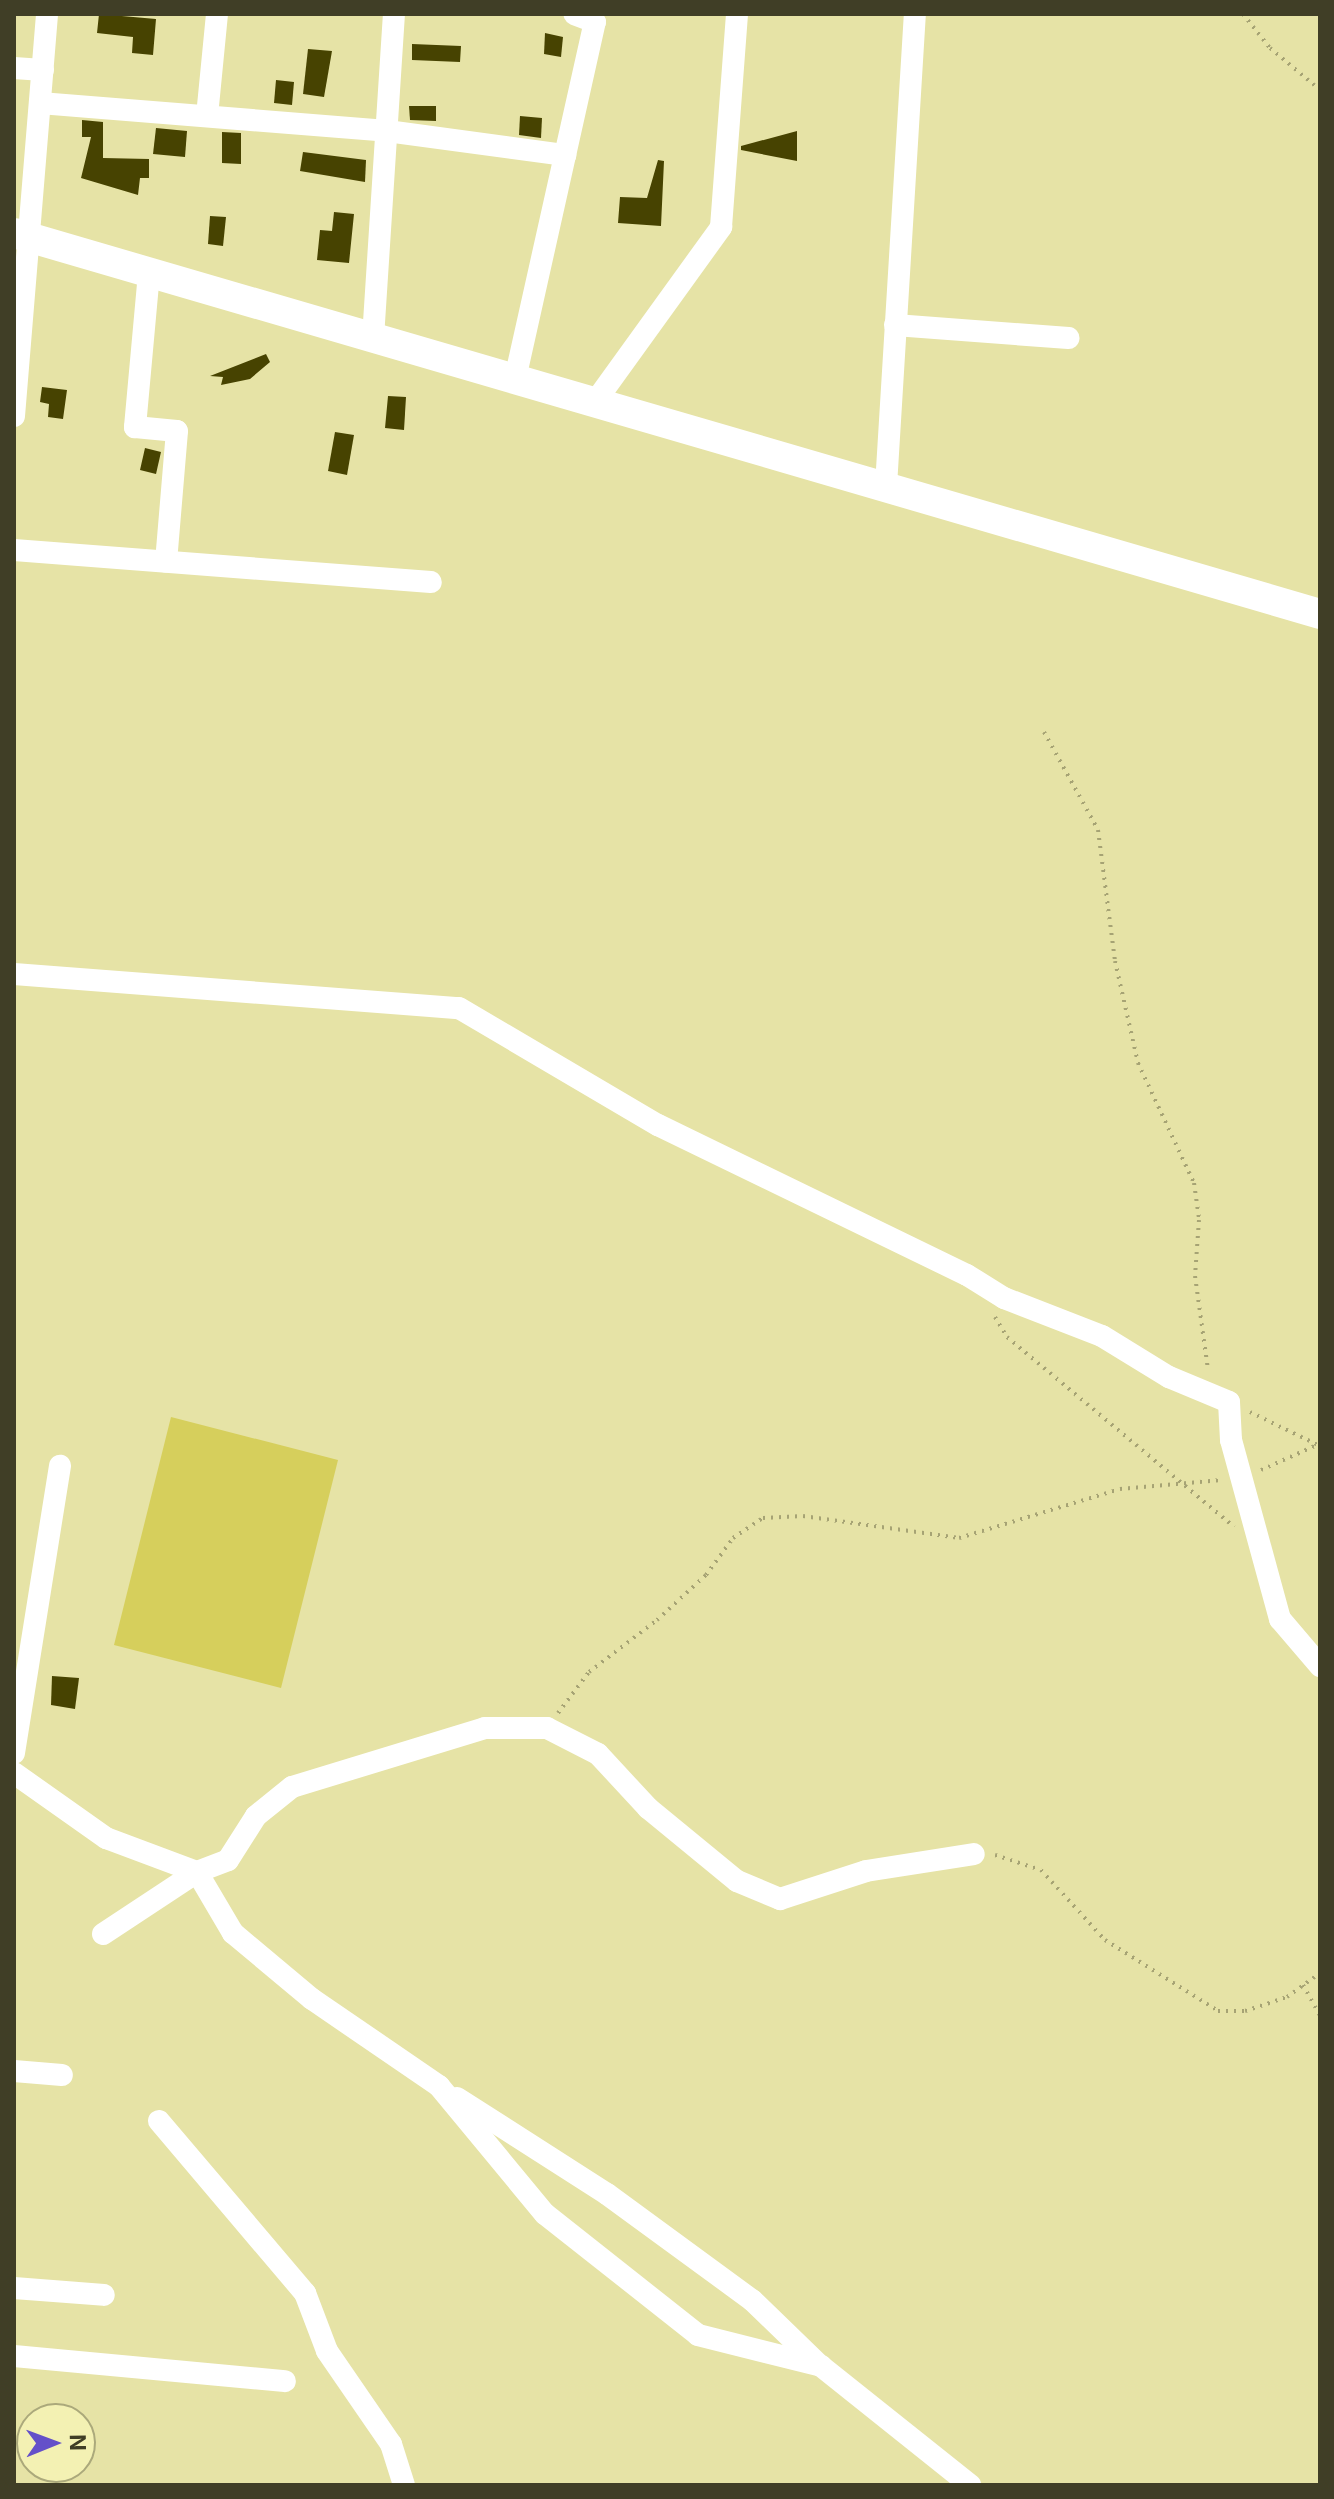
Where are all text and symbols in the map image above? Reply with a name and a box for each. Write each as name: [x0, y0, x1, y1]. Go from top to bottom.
north arrow: [16, 2403, 96, 2483]
text: N: [65, 2434, 91, 2451]

